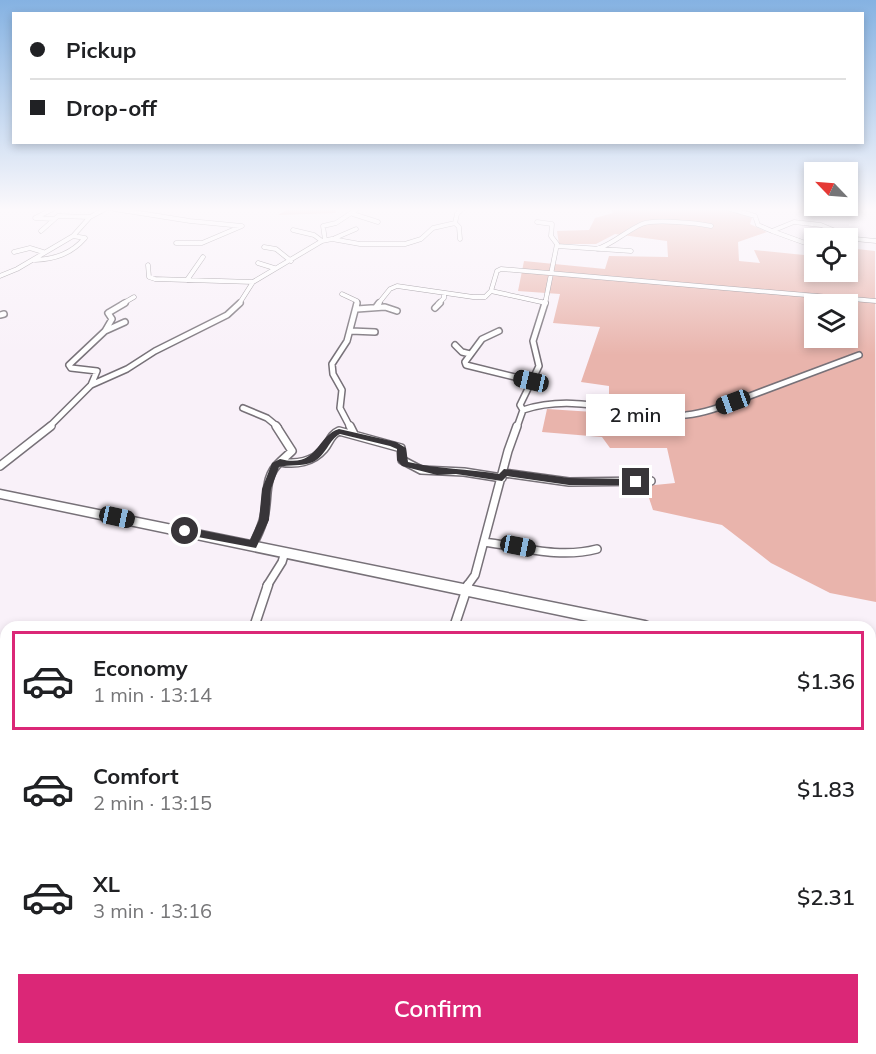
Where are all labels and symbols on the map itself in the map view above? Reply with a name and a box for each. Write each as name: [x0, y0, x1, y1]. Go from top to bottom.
north arrow: [804, 162, 858, 216]
car: [511, 368, 551, 394]
car: [713, 387, 753, 417]
callout: 2 min: [586, 395, 686, 437]
route end: [622, 468, 649, 495]
car: [98, 504, 136, 530]
route start: [171, 517, 198, 544]
car: [499, 534, 537, 558]

